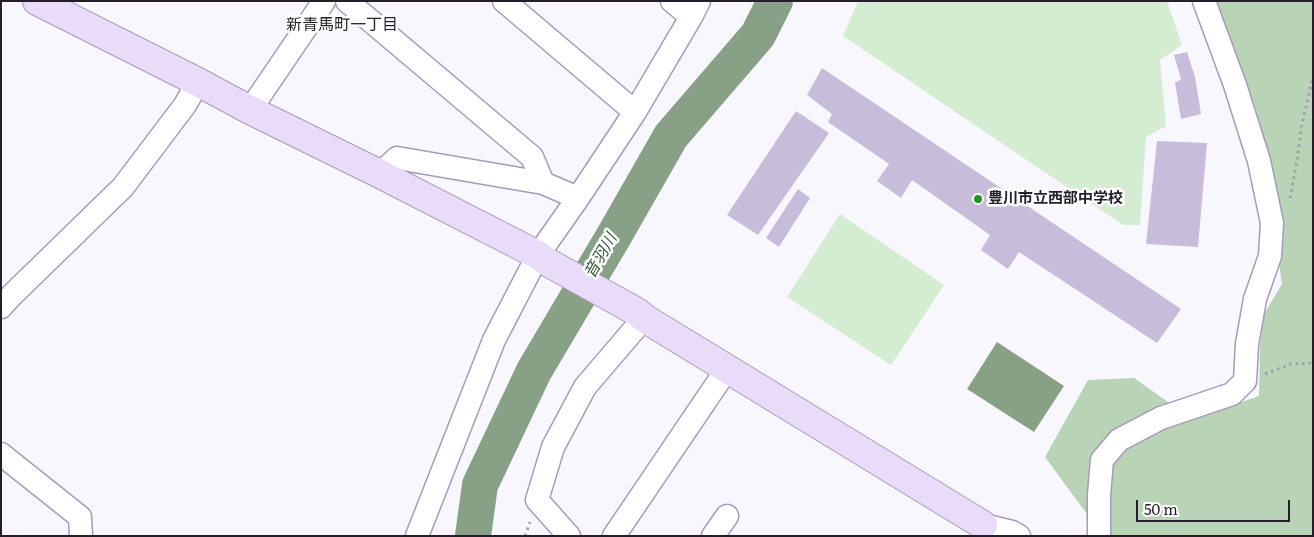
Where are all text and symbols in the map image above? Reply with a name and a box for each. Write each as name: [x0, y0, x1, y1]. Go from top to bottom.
district label: 新青馬町一丁目: [286, 15, 398, 35]
place label: 豊川市立西部中学校: [988, 190, 1123, 208]
marker: 豊川市立西部中学校: [972, 193, 984, 205]
water label: 音羽川: [581, 230, 621, 282]
scale bar: [1139, 490, 1293, 522]
text: 50 m: [1144, 497, 1178, 520]

